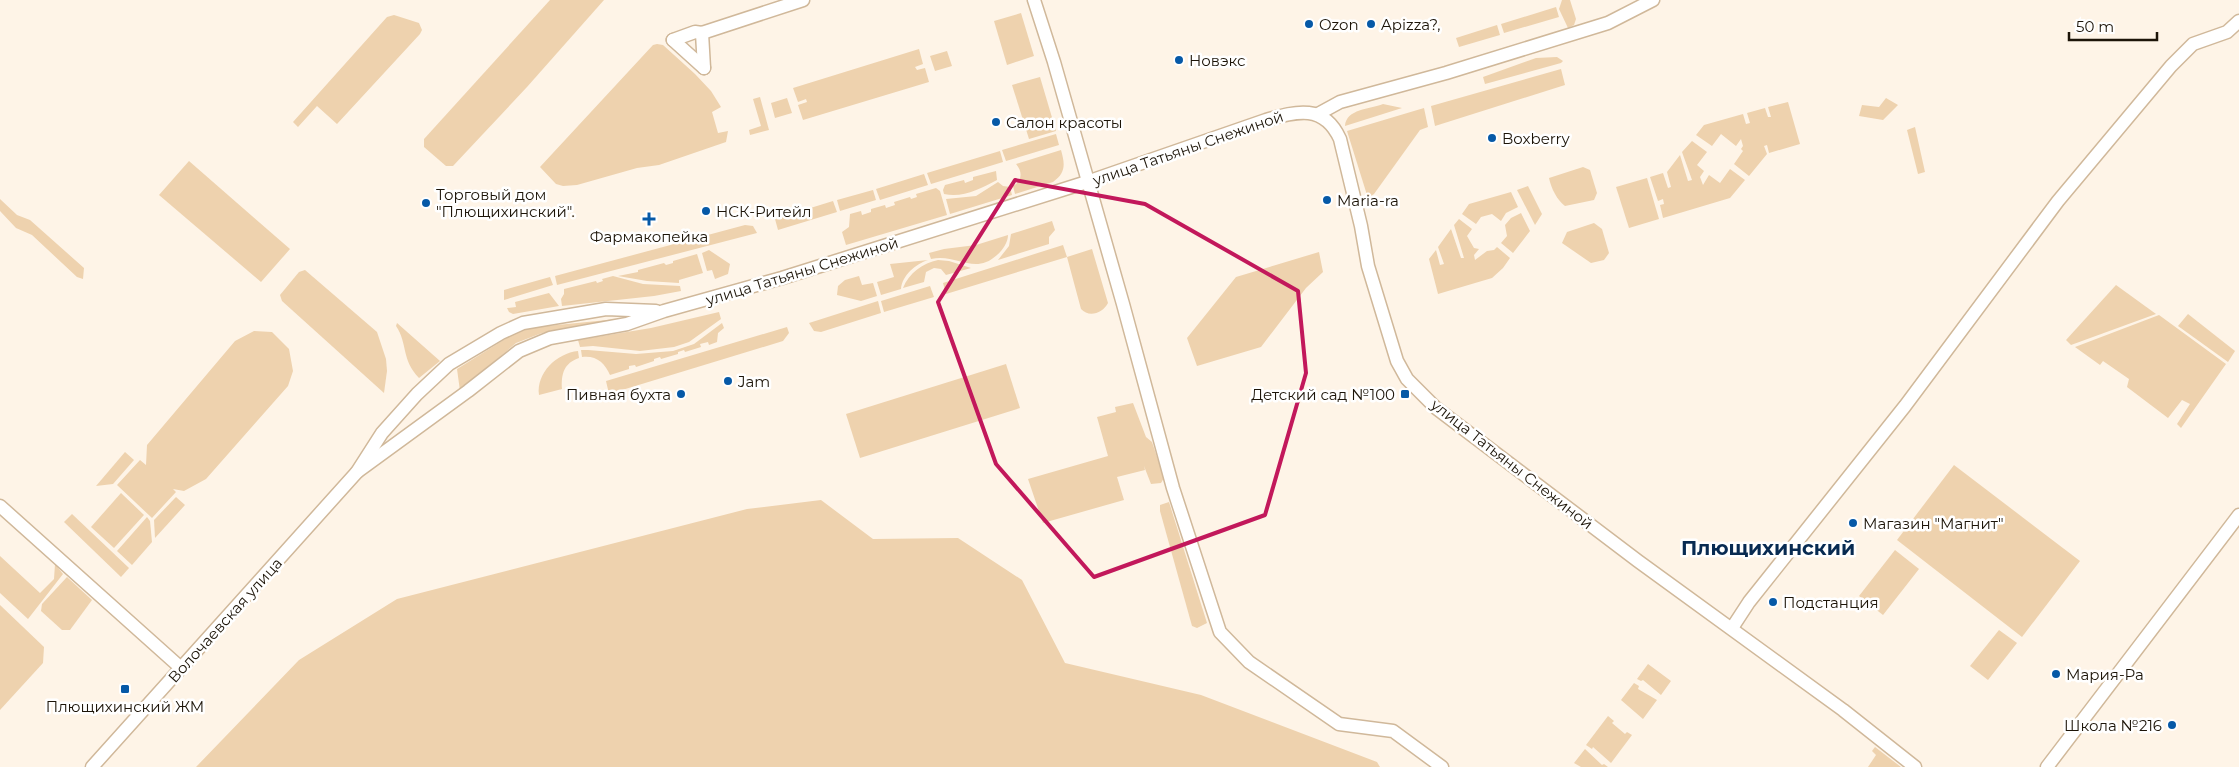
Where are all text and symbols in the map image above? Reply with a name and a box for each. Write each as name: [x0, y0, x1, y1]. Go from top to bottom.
scale bar: [2069, 10, 2156, 42]
place label: Ozon: [1319, 15, 1359, 34]
place label: Apizza?,: [1381, 15, 1440, 34]
text: 50 m: [2076, 17, 2114, 36]
marker: Ozon: [1303, 18, 1315, 30]
marker: Apizza?,: [1365, 18, 1377, 30]
place label: Новэкс: [1189, 51, 1245, 70]
marker: Новэкс: [1173, 54, 1185, 66]
street label: улица Татьяны Снежиной: [1089, 106, 1286, 190]
place label: Салон красоты: [1006, 113, 1123, 132]
marker: Салон красоты: [990, 116, 1002, 128]
place label: Boxberry: [1502, 129, 1571, 148]
marker: Boxberry: [1486, 132, 1498, 144]
place label: Торговый дом "Плющихинский".: [436, 185, 575, 221]
place label: Maria-ra: [1337, 191, 1399, 210]
marker: Maria-ra: [1321, 194, 1333, 206]
marker: Торговый дом "Плющихинский".: [420, 197, 432, 209]
place label: НСК-Ритейл: [716, 202, 811, 221]
marker: НСК-Ритейл: [700, 205, 712, 217]
marker: Фармакопейка: [643, 213, 655, 225]
place label: Фармакопейка: [590, 227, 708, 246]
street label: улица Татьяны Снежиной: [702, 233, 901, 310]
place label: Jam: [737, 372, 770, 391]
marker: Jam: [722, 375, 734, 387]
place label: Пивная бухта: [566, 385, 671, 404]
place label: Детский сад №100: [1251, 385, 1395, 404]
marker: Пивная бухта: [675, 388, 687, 400]
marker: Детский сад №100: [1399, 388, 1411, 400]
street label: улица Татьяны Снежиной: [1426, 394, 1597, 533]
place label: Магазин "Магнит": [1863, 514, 2004, 533]
marker: Магазин "Магнит": [1847, 517, 1859, 529]
district label: Плющихинский: [1681, 536, 1855, 560]
street label: Волочаевская улица: [164, 554, 286, 686]
place label: Подстанция: [1783, 593, 1879, 612]
marker: Подстанция: [1767, 596, 1779, 608]
place label: Мария-Ра: [2066, 665, 2144, 684]
marker: Мария-Ра: [2050, 668, 2062, 680]
marker: Плющихинский ЖМ: [119, 683, 131, 695]
place label: Плющихинский ЖМ: [46, 697, 204, 716]
place label: Школа №216: [2064, 716, 2162, 735]
marker: Школа №216: [2166, 719, 2178, 731]

